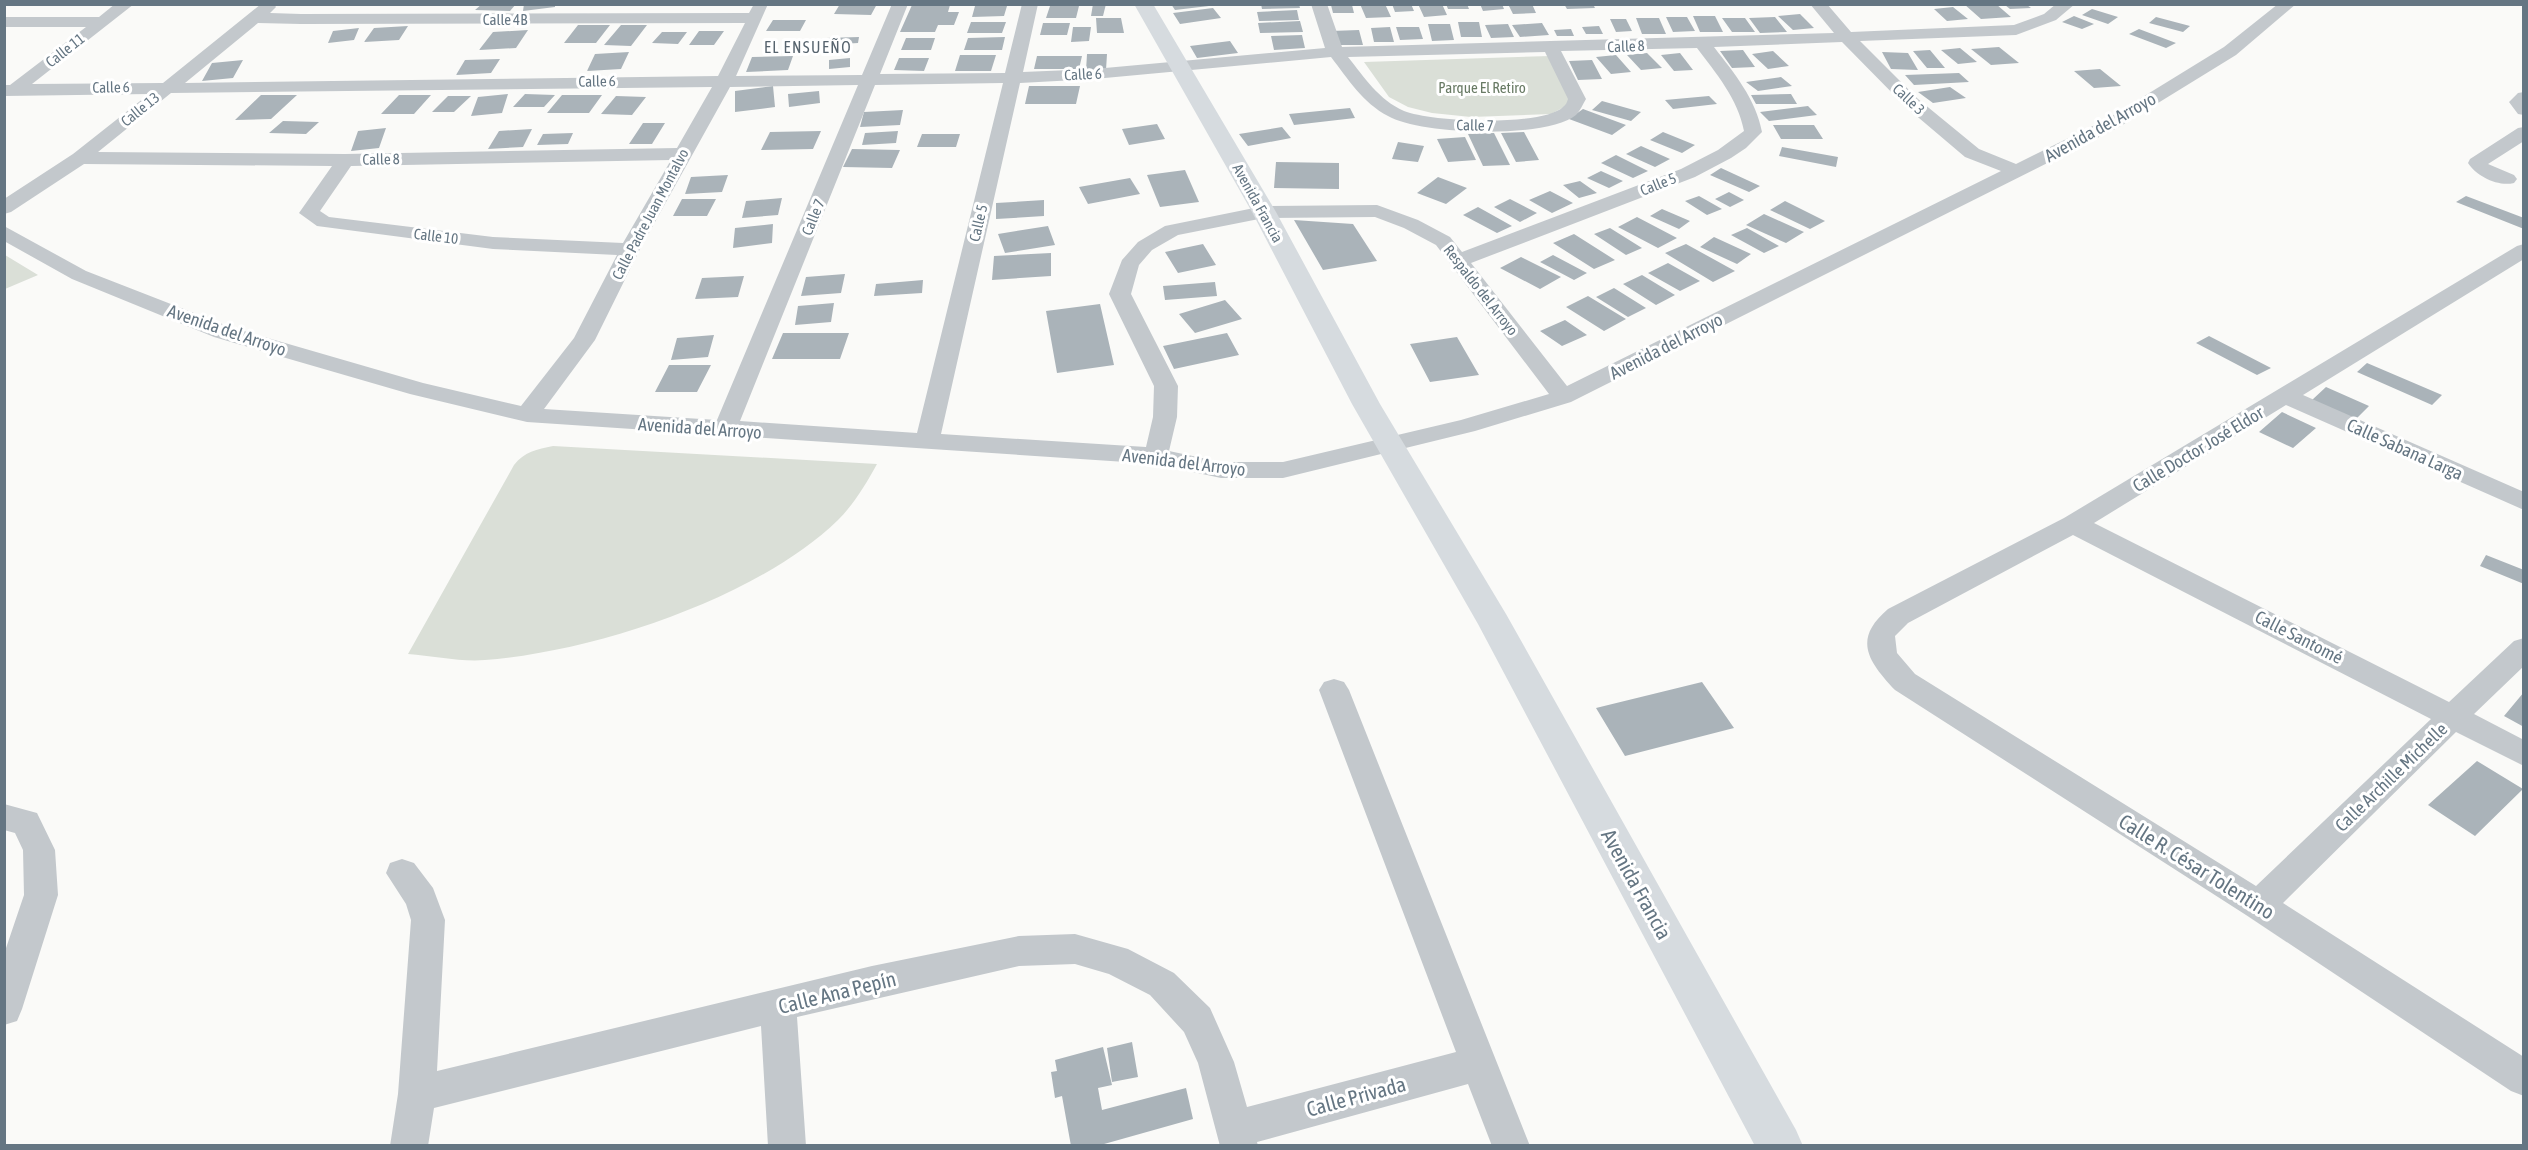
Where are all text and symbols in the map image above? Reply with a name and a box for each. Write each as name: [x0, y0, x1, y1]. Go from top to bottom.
street label: Calle 4B: [483, 11, 527, 28]
street label: Calle 11: [42, 30, 88, 70]
street label: Calle 8: [1607, 37, 1645, 55]
district label: EL ENSUEÑO: [764, 38, 852, 56]
street label: Calle 6: [1064, 65, 1102, 83]
street label: Calle 6: [578, 72, 616, 90]
street label: Calle 6: [92, 78, 130, 96]
park label: Parque El Retiro: [1438, 79, 1526, 96]
street label: Calle 3: [1890, 80, 1928, 118]
street label: Calle 13: [117, 88, 163, 130]
street label: Avenida del Arroyo: [2041, 88, 2159, 166]
street label: Calle 7: [1456, 116, 1494, 134]
street label: Calle Padre Juan Montalvo: [608, 146, 692, 282]
street label: Calle 8: [362, 150, 400, 168]
street label: Avenida Francia: [1229, 161, 1287, 245]
street label: Calle 5: [1637, 169, 1679, 199]
street label: Calle 7: [798, 196, 828, 238]
street label: Calle 5: [966, 203, 990, 243]
street label: Calle 10: [413, 225, 459, 247]
street label: Respaldo del Arroyo: [1440, 241, 1522, 339]
street label: Avenida del Arroyo: [165, 300, 289, 360]
street label: Avenida del Arroyo: [1606, 309, 1726, 383]
street label: Calle Doctor José Eldor: [2129, 401, 2268, 496]
street label: Avenida del Arroyo: [638, 413, 762, 443]
street label: Calle Sabana Larga: [2344, 414, 2466, 484]
street label: Avenida del Arroyo: [1121, 444, 1247, 480]
street label: Calle Santomé: [2252, 606, 2346, 668]
street label: Calle Archille Michelle: [2331, 718, 2451, 836]
street label: Calle R. César Tolentino: [2115, 808, 2279, 924]
street label: Avenida Francia: [1597, 825, 1677, 943]
street label: Calle Ana Pepín: [776, 966, 898, 1018]
street label: Calle Privada: [1304, 1071, 1408, 1121]

